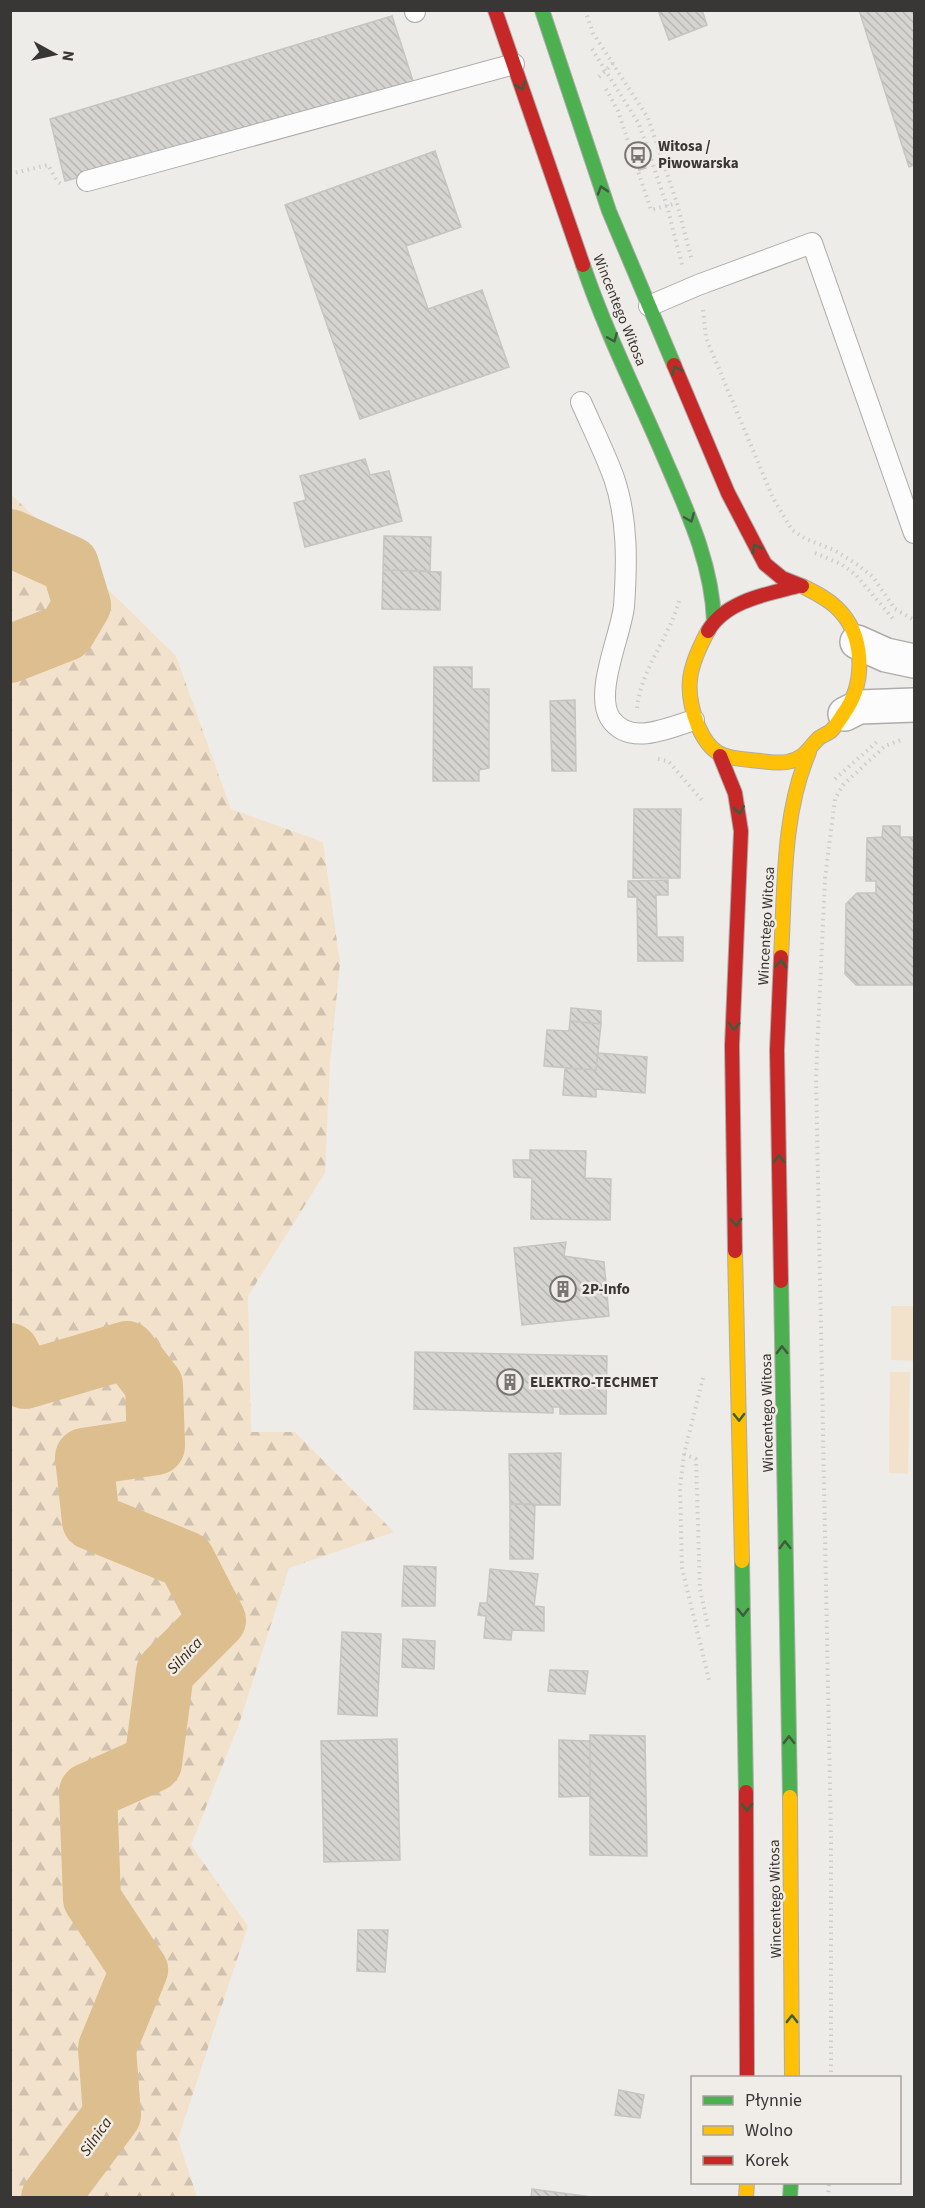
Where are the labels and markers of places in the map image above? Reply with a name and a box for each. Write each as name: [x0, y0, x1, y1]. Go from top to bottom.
place label: Witosa / Piwowarska: [658, 136, 739, 174]
bus stop icon: Witosa / Piwowarska: [623, 140, 653, 170]
building icon: 2P-Info: [548, 1274, 578, 1304]
place label: 2P-Info: [582, 1279, 630, 1300]
building icon: ELEKTRO-TECHMET: [495, 1367, 525, 1397]
place label: ELEKTRO-TECHMET: [530, 1372, 658, 1393]

